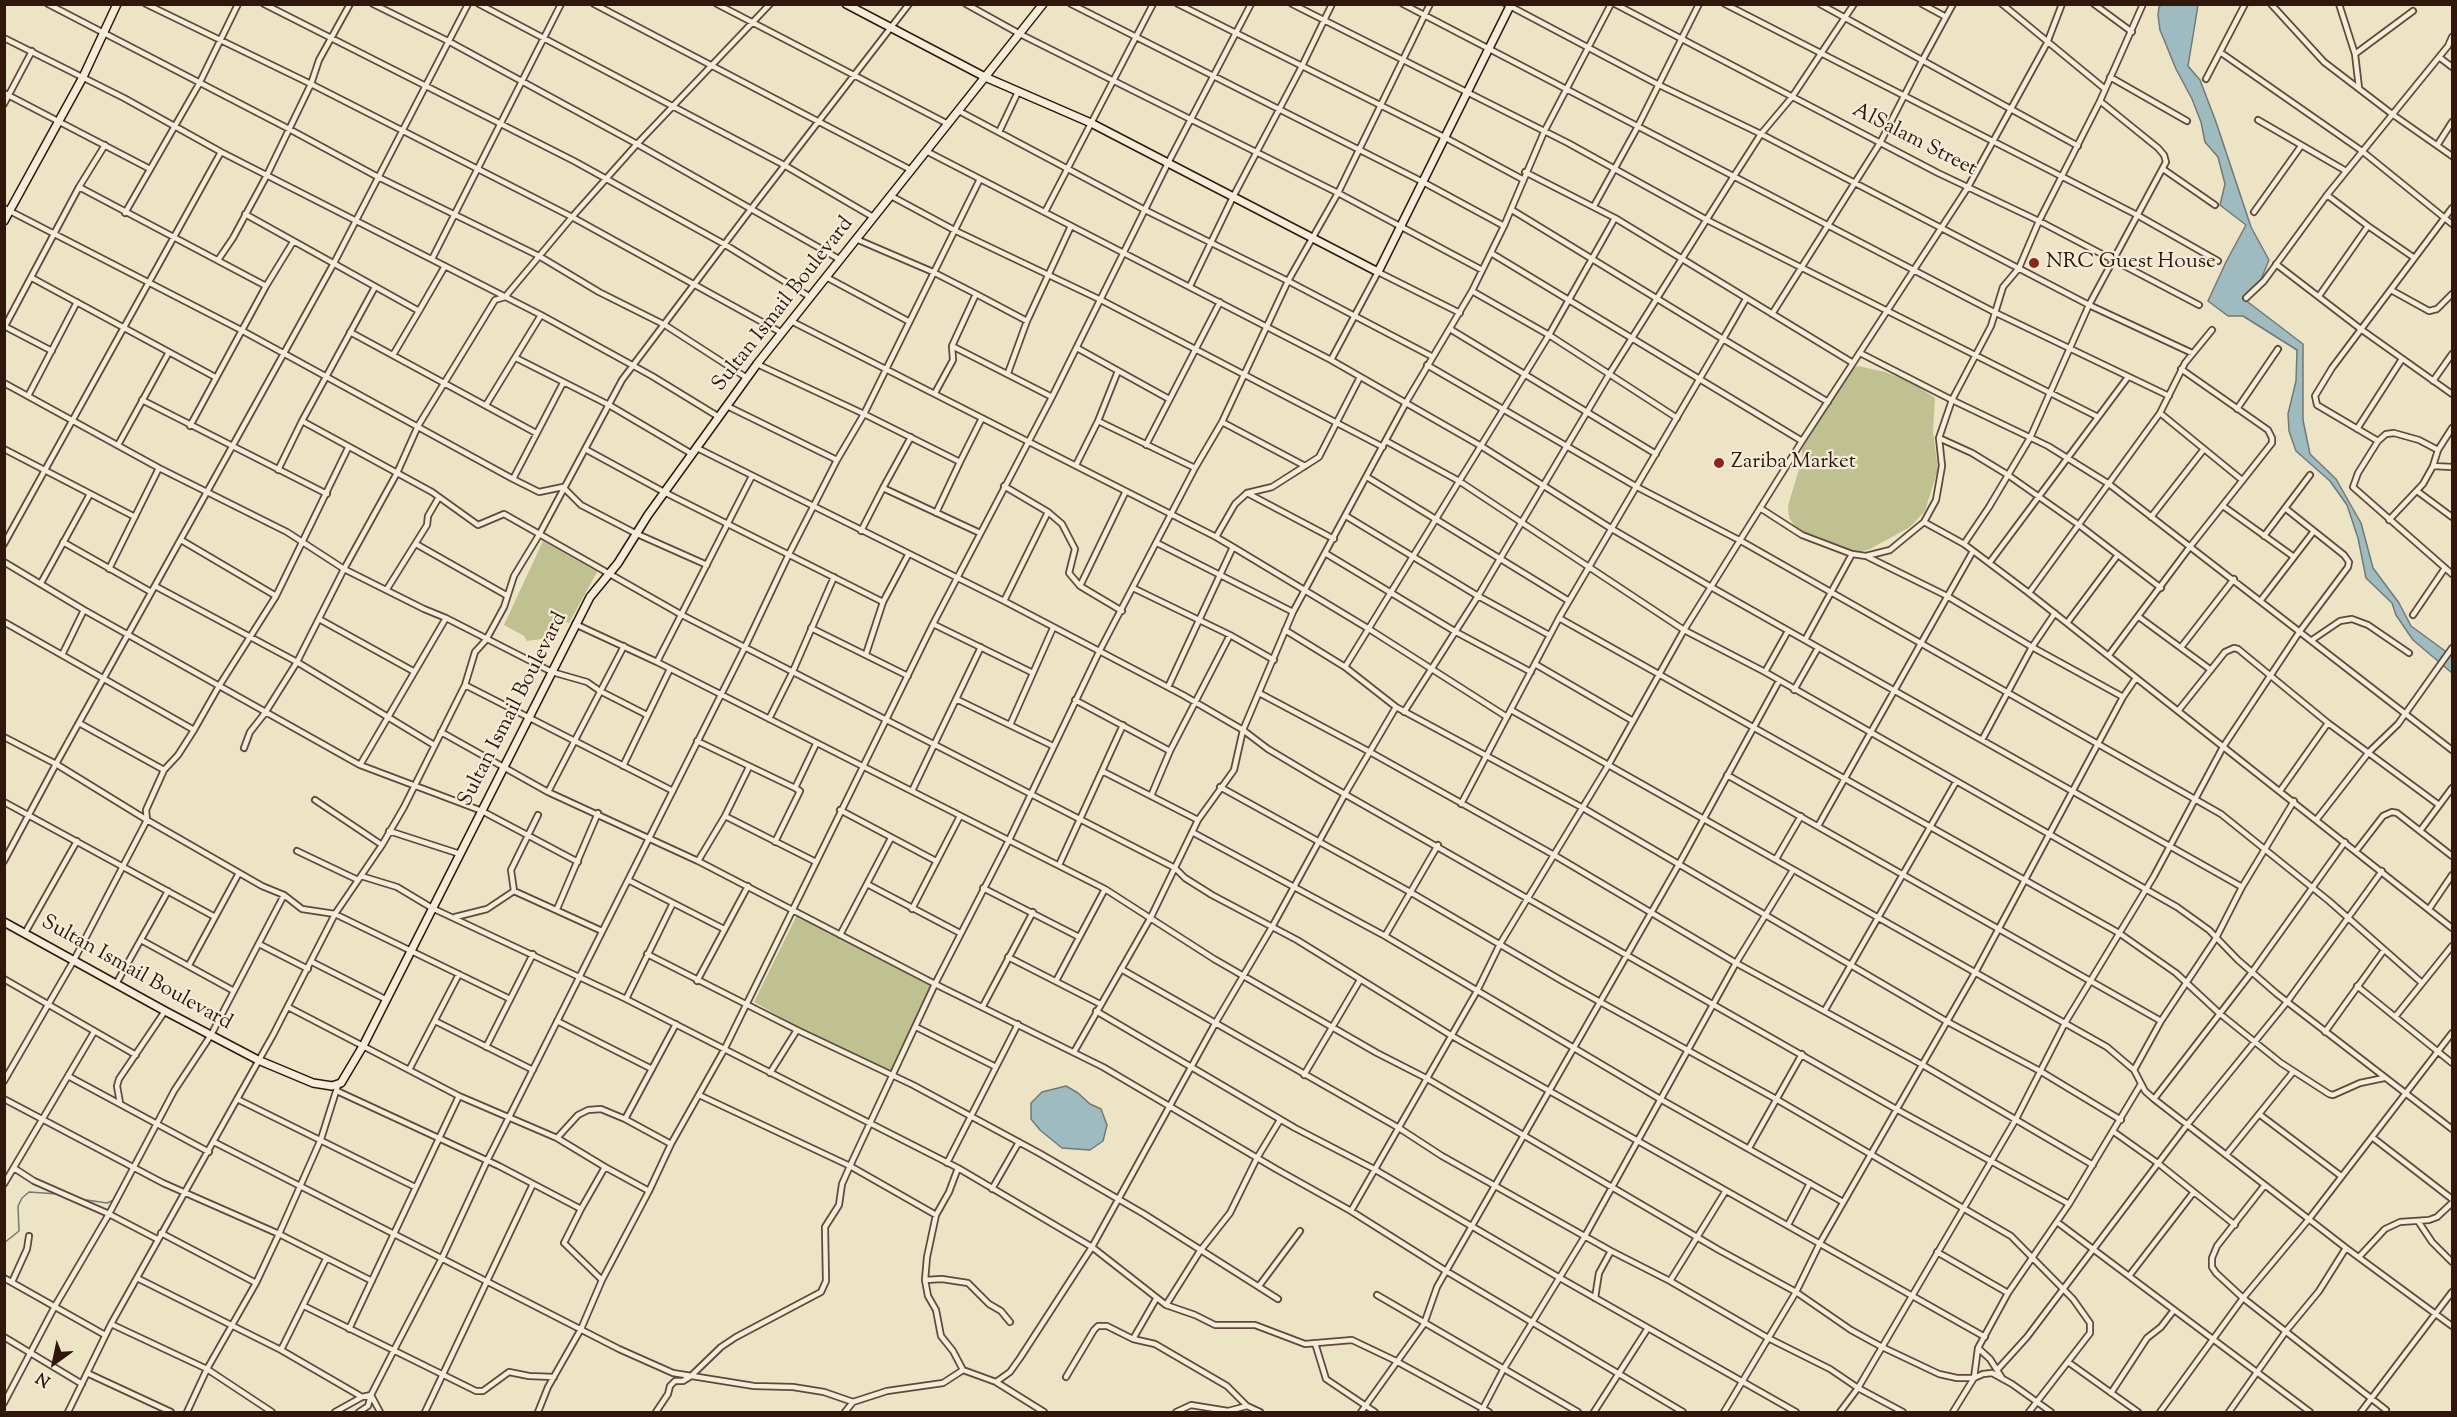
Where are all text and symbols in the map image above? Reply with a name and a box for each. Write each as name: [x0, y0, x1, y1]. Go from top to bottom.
street label: AlSalam Street: [1847, 99, 1981, 183]
street label: Sultan Ismail Boulevard: [708, 213, 860, 397]
place label: NRC Guest House: [2046, 250, 2216, 276]
marker: NRC Guest House: [2027, 256, 2041, 270]
place label: Zariba Market: [1731, 450, 1856, 476]
marker: Zariba Market: [1712, 456, 1726, 470]
street label: Sultan Ismail Boulevard: [454, 609, 574, 811]
street label: Sultan Ismail Boulevard: [36, 911, 236, 1037]
north arrow: [24, 1333, 84, 1393]
text: N: [32, 1365, 56, 1392]

